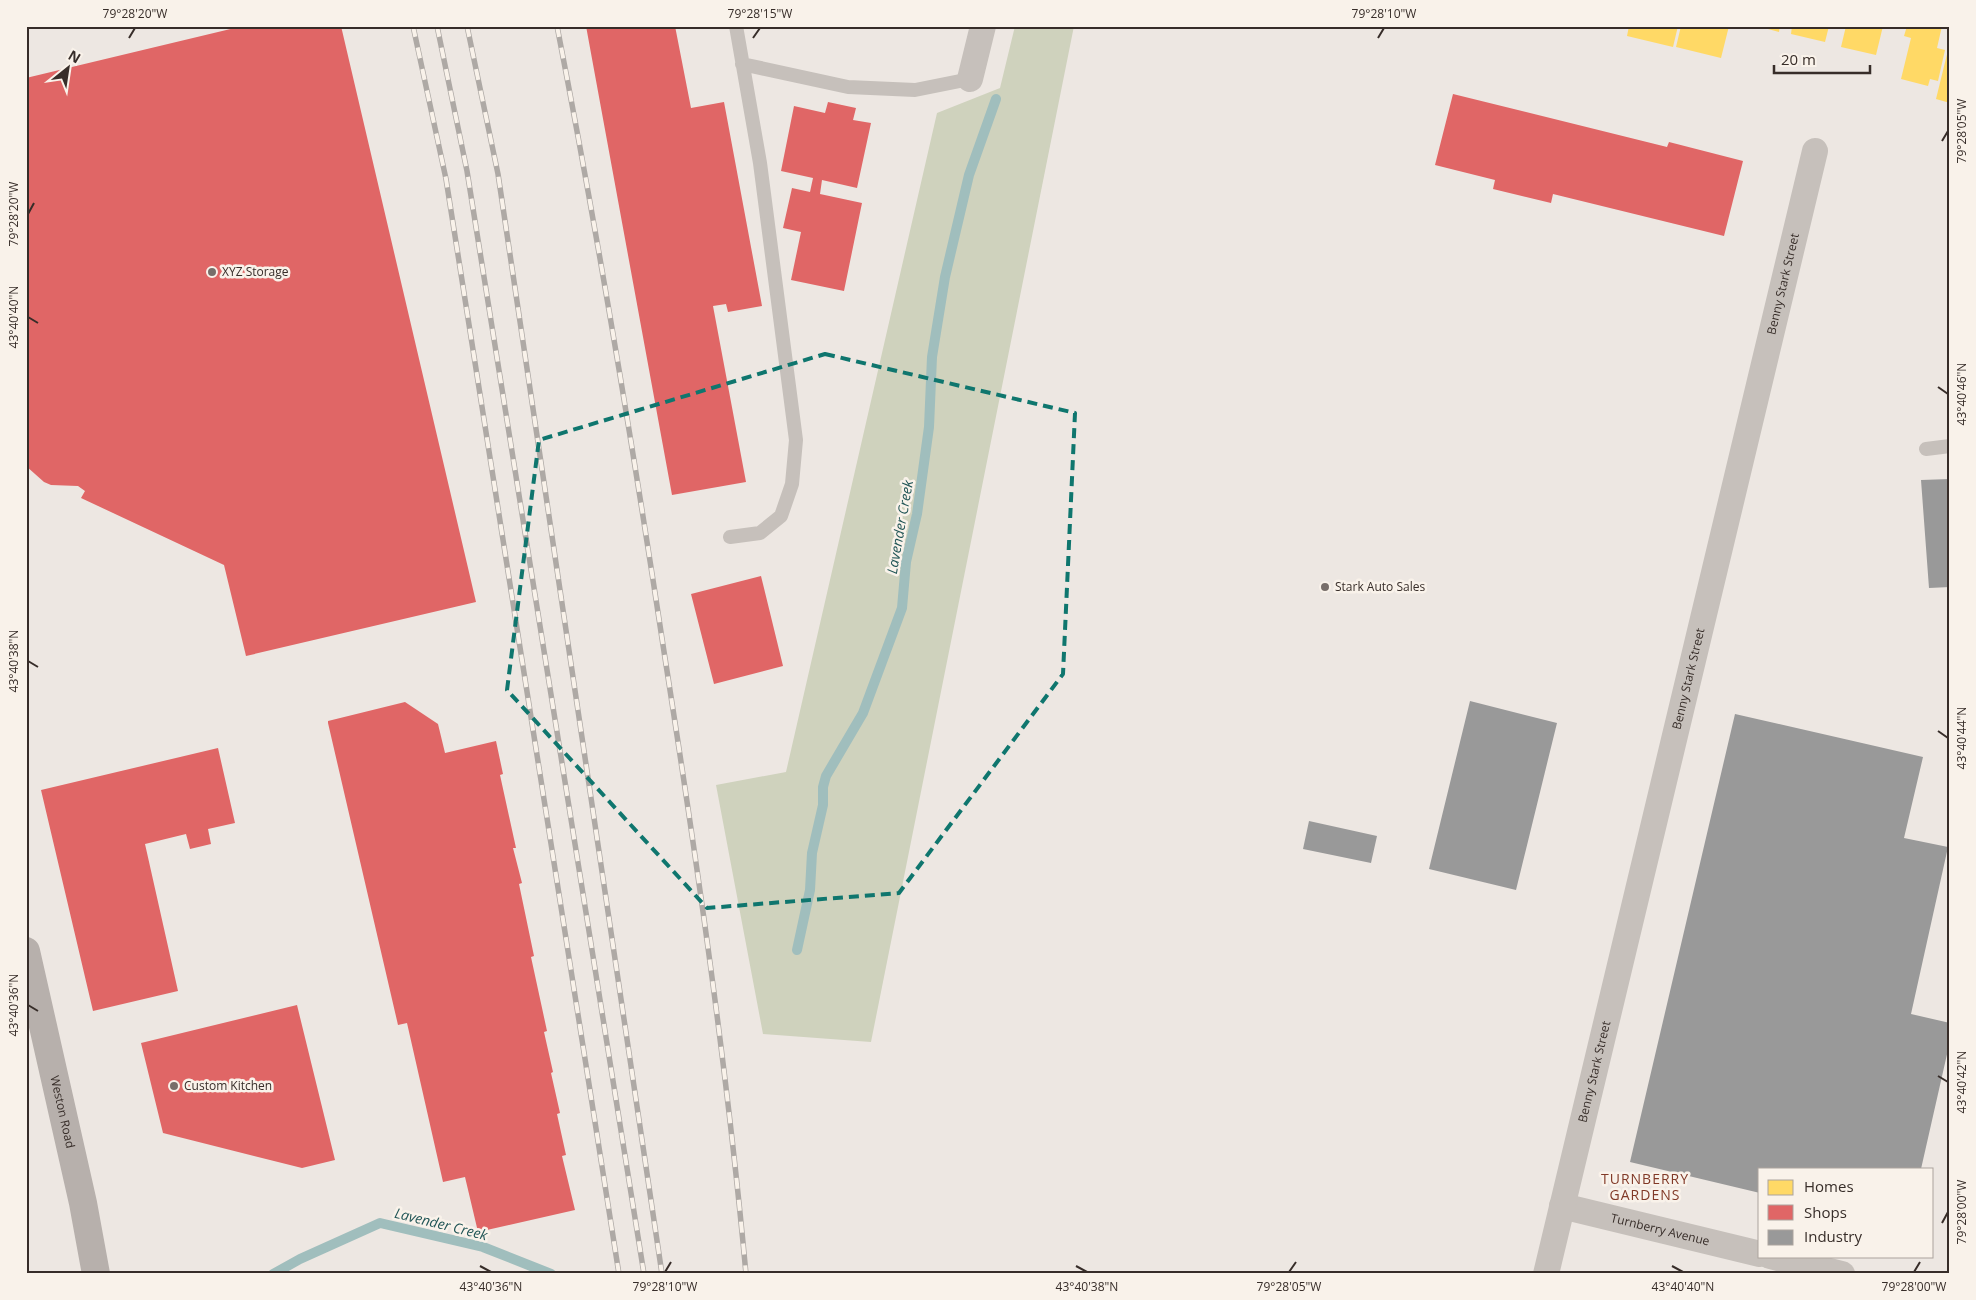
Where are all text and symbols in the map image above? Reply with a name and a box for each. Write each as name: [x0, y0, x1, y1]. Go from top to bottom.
text: 79°28'20"W: [103, 5, 167, 22]
text: 79°28'15"W: [728, 5, 792, 22]
text: 79°28'10"W: [1352, 5, 1416, 22]
north arrow: [42, 42, 92, 92]
scale bar: [1774, 42, 1870, 74]
text: N: [65, 45, 84, 67]
text: 20 m: [1781, 49, 1816, 69]
text: 79°28'05"W: [1953, 99, 1970, 163]
text: 79°28'20"W: [5, 182, 22, 246]
street label: Benny Stark Street: [1762, 231, 1803, 336]
place label: XYZ Storage: [222, 263, 289, 280]
marker: XYZ Storage: [206, 266, 218, 278]
text: 43°40'40"N: [5, 286, 22, 348]
text: 43°40'46"N: [1953, 363, 1970, 425]
water label: Lavender Creek: [882, 477, 917, 575]
place label: Stark Auto Sales: [1335, 578, 1425, 595]
marker: Stark Auto Sales: [1319, 581, 1331, 593]
street label: Benny Stark Street: [1668, 626, 1708, 731]
text: 43°40'38"N: [5, 630, 22, 692]
text: 43°40'44"N: [1953, 707, 1970, 769]
text: 43°40'36"N: [5, 974, 22, 1036]
street label: Benny Stark Street: [1574, 1019, 1614, 1124]
text: 43°40'42"N: [1953, 1051, 1970, 1113]
street label: Weston Road: [46, 1074, 79, 1150]
place label: Custom Kitchen: [184, 1077, 272, 1094]
marker: Custom Kitchen: [168, 1080, 180, 1092]
legend: [1758, 1168, 1934, 1258]
district label: TURNBERRY GARDENS: [1601, 1169, 1689, 1204]
text: Homes: [1804, 1176, 1854, 1196]
text: 79°28'00"W: [1953, 1180, 1970, 1244]
text: Shops: [1804, 1202, 1847, 1222]
water label: Lavender Creek: [393, 1203, 491, 1244]
street label: Turnberry Avenue: [1609, 1209, 1712, 1250]
text: Industry: [1804, 1226, 1862, 1246]
text: 43°40'36"N: [460, 1278, 522, 1295]
text: 79°28'10"W: [633, 1278, 697, 1295]
text: 43°40'38"N: [1056, 1278, 1118, 1295]
text: 79°28'05"W: [1257, 1278, 1321, 1295]
text: 43°40'40"N: [1652, 1278, 1714, 1295]
text: 79°28'00"W: [1882, 1278, 1946, 1295]

